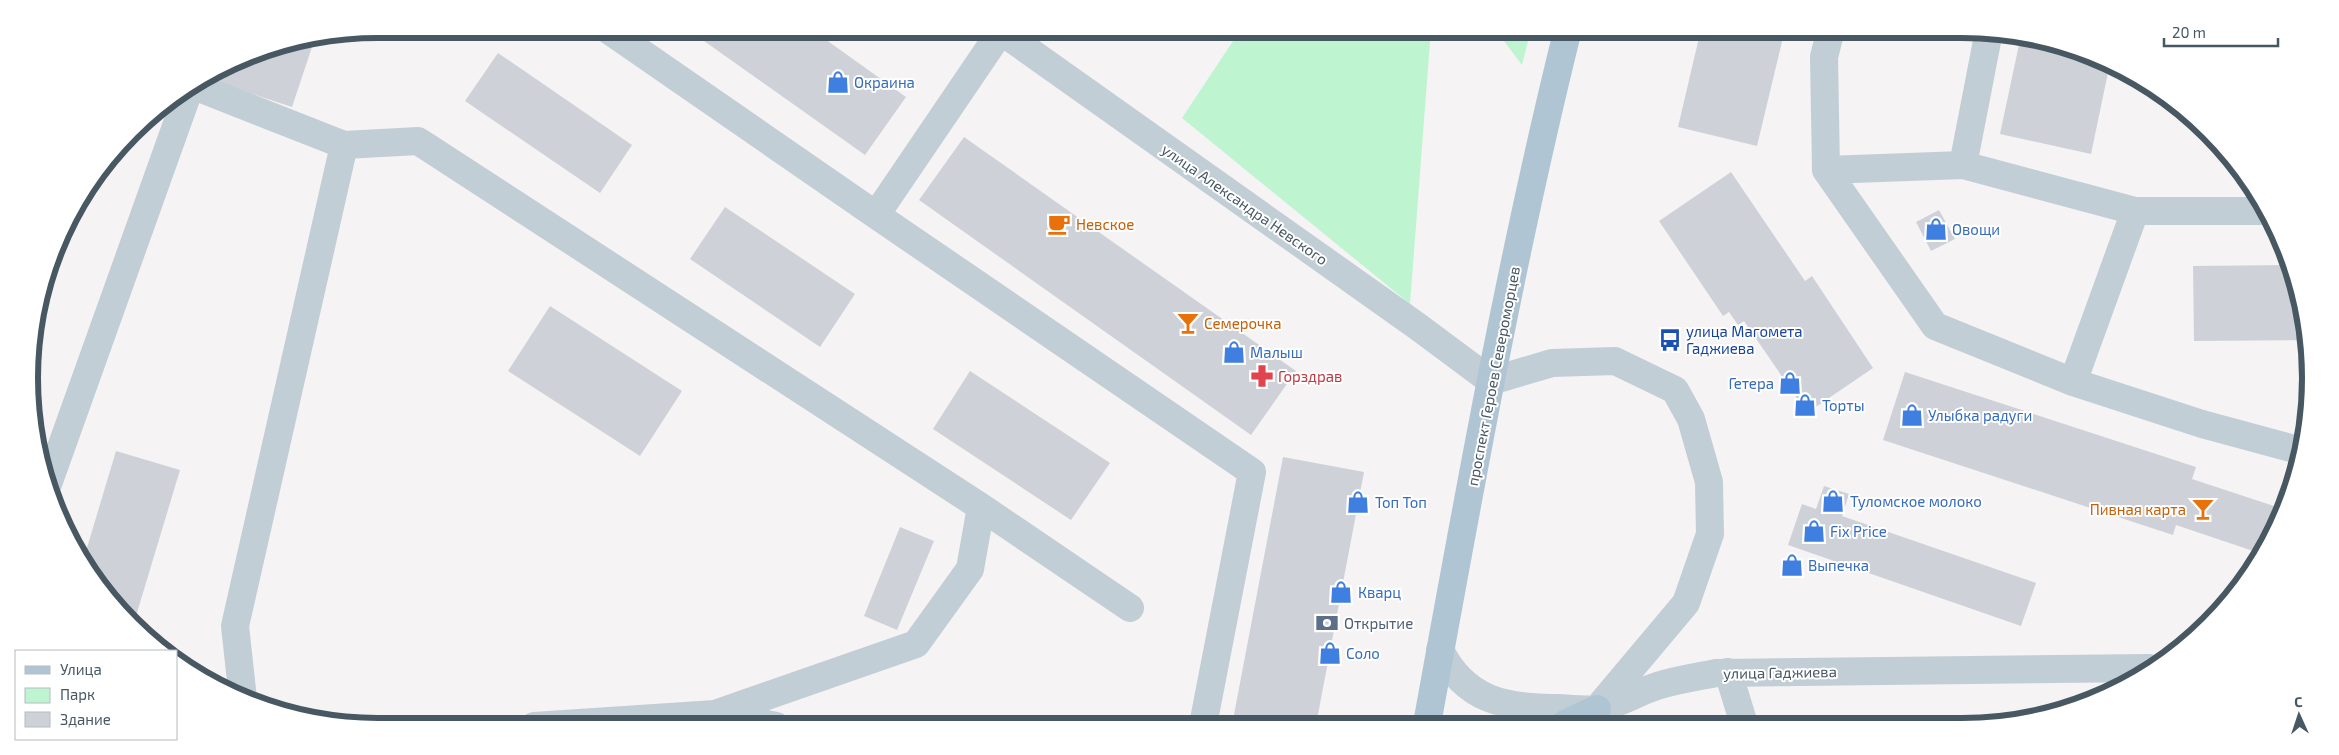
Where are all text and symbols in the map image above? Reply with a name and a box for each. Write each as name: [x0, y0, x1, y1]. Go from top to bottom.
scale bar: [2164, 15, 2278, 47]
text: 20 m: [2172, 23, 2206, 41]
shop icon: Окраина: [825, 69, 851, 95]
place label: Окраина: [854, 73, 915, 91]
street label: улица Александра Невского: [1158, 140, 1331, 269]
cafe icon: Невское: [1046, 211, 1072, 237]
place label: Невское: [1076, 215, 1134, 233]
shop icon: Овощи: [1923, 216, 1949, 242]
place label: Овощи: [1952, 220, 2000, 238]
street label: проспект Героев Североморцев: [1463, 265, 1523, 487]
bar icon: Семерочка: [1175, 310, 1201, 336]
place label: Семерочка: [1204, 314, 1281, 332]
place label: улица Магомета Гаджиева: [1686, 322, 1803, 357]
bus stop icon: улица Магомета Гаджиева: [1657, 327, 1683, 353]
shop icon: Малыш: [1221, 339, 1247, 365]
place label: Малыш: [1250, 343, 1303, 361]
pharmacy icon: Горздрав: [1249, 363, 1275, 389]
place label: Горздрав: [1278, 367, 1342, 385]
shop icon: Гетера: [1777, 370, 1803, 396]
place label: Гетера: [1728, 374, 1774, 392]
shop icon: Торты: [1792, 392, 1818, 418]
place label: Торты: [1822, 396, 1865, 414]
shop icon: Улыбка радуги: [1899, 402, 1925, 428]
place label: Улыбка радуги: [1928, 406, 2032, 425]
shop icon: Туломское молоко: [1820, 488, 1846, 514]
shop icon: Топ Топ: [1345, 489, 1371, 515]
place label: Туломское молоко: [1850, 492, 1982, 511]
place label: Топ Топ: [1375, 493, 1427, 511]
bar icon: Пивная карта: [2190, 496, 2216, 522]
place label: Пивная карта: [2090, 500, 2186, 518]
shop icon: Fix Price: [1801, 518, 1827, 544]
place label: Fix Price: [1830, 522, 1887, 540]
shop icon: Выпечка: [1779, 552, 1805, 578]
place label: Выпечка: [1808, 556, 1869, 574]
shop icon: Кварц: [1328, 579, 1354, 605]
place label: Кварц: [1358, 583, 1401, 601]
bank icon: Открытие: [1314, 610, 1340, 636]
place label: Открытие: [1344, 614, 1413, 632]
shop icon: Соло: [1317, 640, 1343, 666]
place label: Соло: [1346, 644, 1380, 662]
legend: [15, 650, 178, 740]
text: Улица: [60, 660, 102, 678]
street label: улица Гаджиева: [1723, 662, 1837, 683]
text: Парк: [60, 685, 95, 703]
north arrow: [2274, 690, 2324, 740]
text: С: [2294, 693, 2303, 710]
text: Здание: [60, 710, 111, 728]

